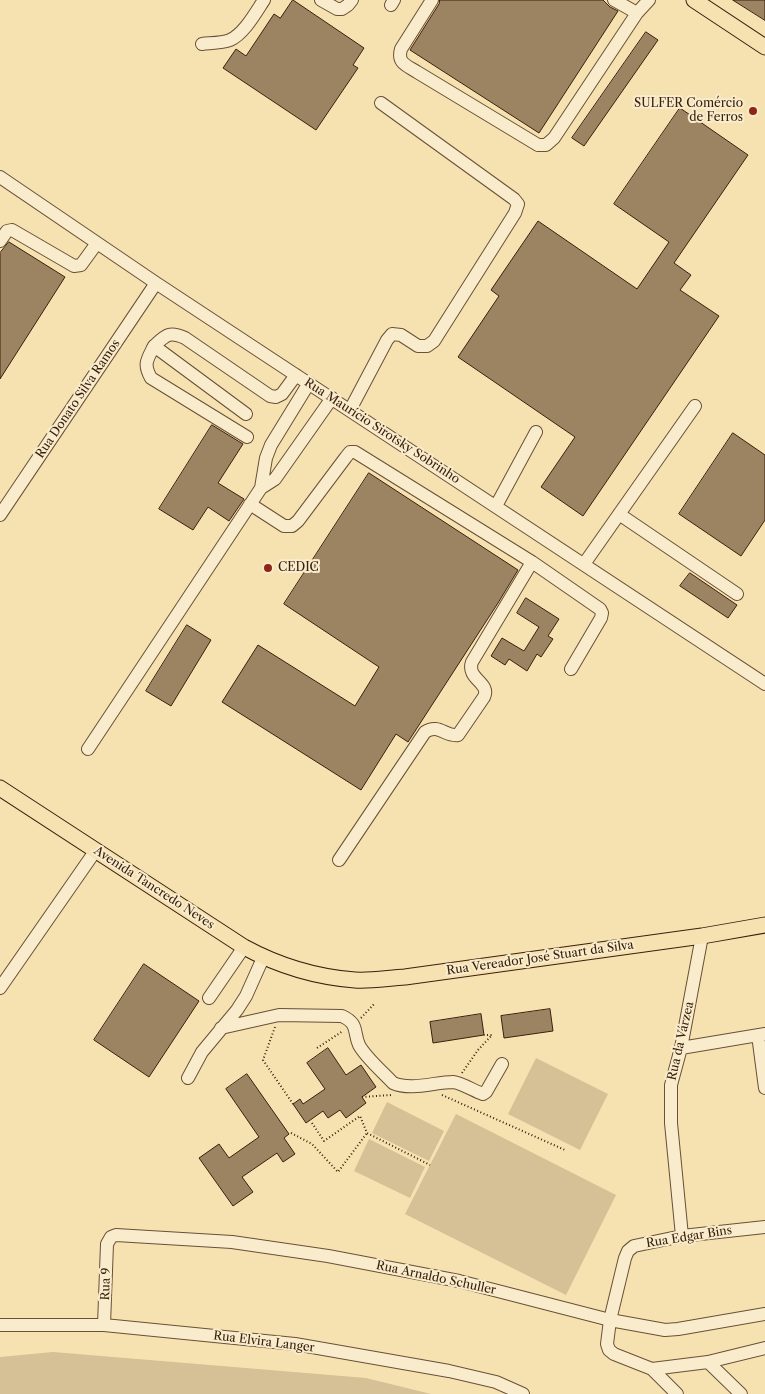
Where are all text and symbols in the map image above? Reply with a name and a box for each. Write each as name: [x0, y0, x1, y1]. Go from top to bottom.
place label: SULFER Comércio de Ferros: [634, 97, 743, 125]
marker: SULFER Comércio de Ferros: [747, 105, 759, 117]
street label: Rua Donato Silva Ramos: [33, 337, 123, 461]
street label: Rua Maurício Sirotsky Sobrinho: [301, 375, 463, 487]
place label: CEDIC: [278, 561, 319, 575]
marker: CEDIC: [262, 562, 274, 574]
street label: Avenida Tancredo Neves: [91, 844, 217, 932]
street label: Rua Vereador José Stuart da Silva: [446, 938, 634, 978]
street label: Rua da Várzea: [665, 1000, 697, 1082]
street label: Rua Edgar Bins: [645, 1223, 733, 1251]
street label: Rua Arnaldo Schuller: [375, 1258, 497, 1298]
street label: Rua 9: [98, 1267, 114, 1301]
street label: Rua Elvira Langer: [213, 1329, 315, 1355]

